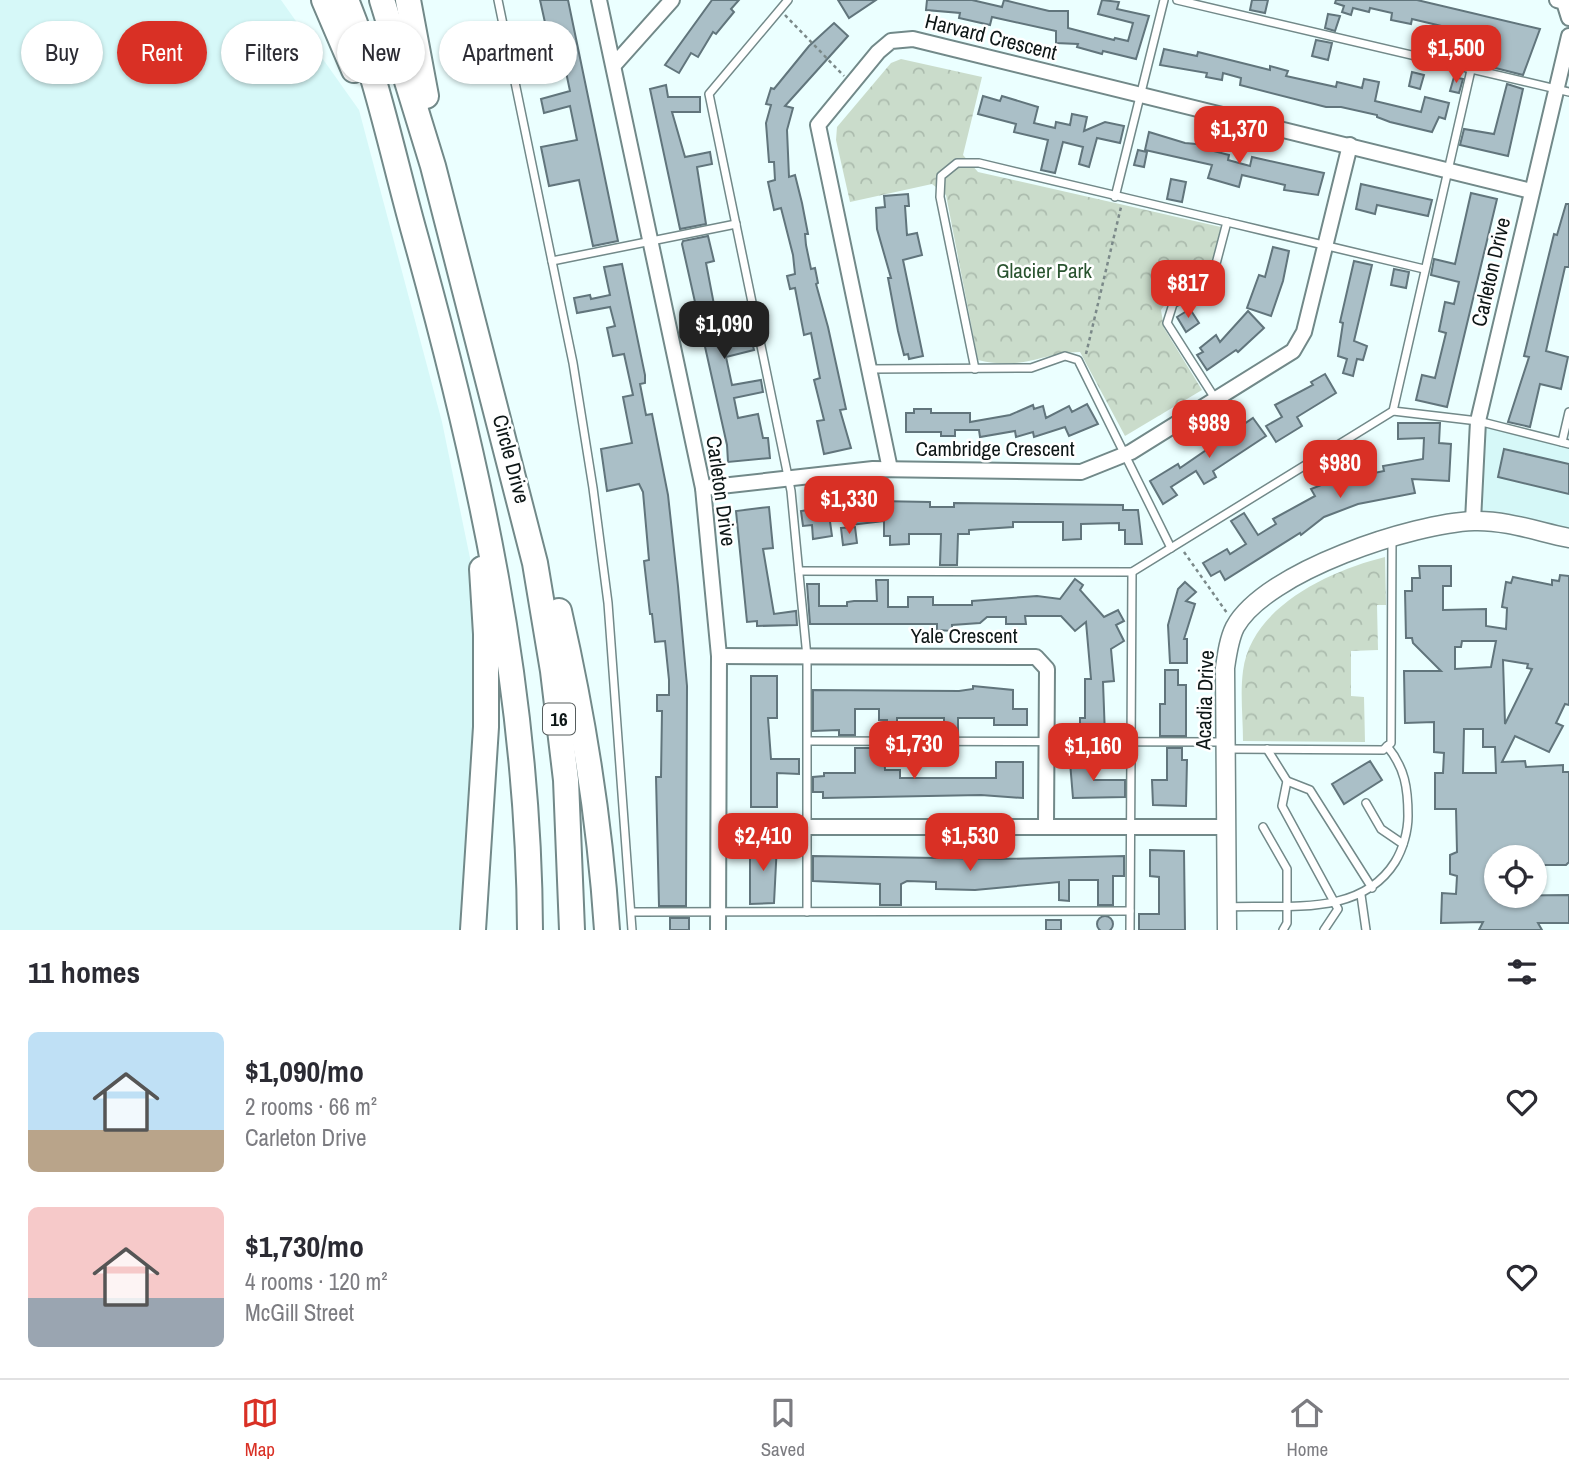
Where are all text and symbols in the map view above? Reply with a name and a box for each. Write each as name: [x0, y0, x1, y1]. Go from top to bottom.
street label: Harvard Crescent: [922, 6, 1060, 67]
chip: Buy: [21, 21, 103, 84]
chip: Rent: [117, 21, 207, 84]
chip: Filters: [221, 21, 323, 84]
chip: New: [337, 21, 425, 84]
chip: Apartment: [439, 21, 577, 84]
pin: $1,500: [1399, 25, 1513, 85]
text: $1,500: [1427, 32, 1485, 63]
pin: $1,370: [1182, 106, 1296, 166]
text: $1,370: [1210, 113, 1268, 144]
street label: Carleton Drive: [1464, 215, 1517, 329]
park label: Glacier Park: [996, 256, 1092, 285]
pin: $817: [1147, 260, 1229, 320]
text: $817: [1167, 267, 1209, 298]
pin: $1,090: [667, 302, 781, 361]
text: $1,090: [695, 308, 753, 339]
pin: $989: [1168, 400, 1250, 460]
text: $989: [1188, 407, 1230, 438]
street label: Circle Drive: [486, 411, 537, 507]
street label: Carleton Drive: [699, 434, 744, 548]
street label: Cambridge Crescent: [916, 434, 1075, 463]
pin: $980: [1299, 440, 1381, 500]
text: $980: [1319, 447, 1361, 478]
pin: $1,330: [792, 476, 906, 536]
text: $1,330: [820, 483, 878, 514]
street label: Yale Crescent: [911, 621, 1018, 650]
street label: Acadia Drive: [1188, 650, 1221, 751]
road number: 16: [543, 704, 575, 734]
pin: $1,730: [857, 722, 971, 781]
pin: $1,160: [1036, 724, 1150, 783]
text: $1,730: [885, 728, 943, 759]
text: $1,160: [1064, 730, 1122, 761]
pin: $2,410: [706, 814, 820, 873]
pin: $1,530: [913, 814, 1027, 873]
text: $2,410: [734, 820, 792, 851]
text: $1,530: [941, 820, 999, 851]
map controls: [1484, 845, 1547, 908]
button: locate: [1484, 845, 1547, 908]
text: 11 homes: [28, 952, 140, 992]
icon: filters: [1503, 953, 1541, 991]
text: $1,090/mo: [245, 1051, 364, 1091]
icon: home: [84, 1060, 168, 1144]
icon: heart: [1503, 1083, 1541, 1121]
text: 2 rooms · 66 m²: [245, 1091, 377, 1122]
text: Carleton Drive: [245, 1122, 367, 1153]
text: $1,730/mo: [245, 1226, 364, 1266]
icon: home: [84, 1235, 168, 1319]
icon: heart: [1503, 1258, 1541, 1296]
text: 4 rooms · 120 m²: [245, 1266, 388, 1297]
text: McGill Street: [245, 1297, 354, 1328]
tab: Map: [241, 1394, 279, 1462]
tab: Saved: [761, 1394, 805, 1462]
tab: Home: [1287, 1394, 1328, 1462]

